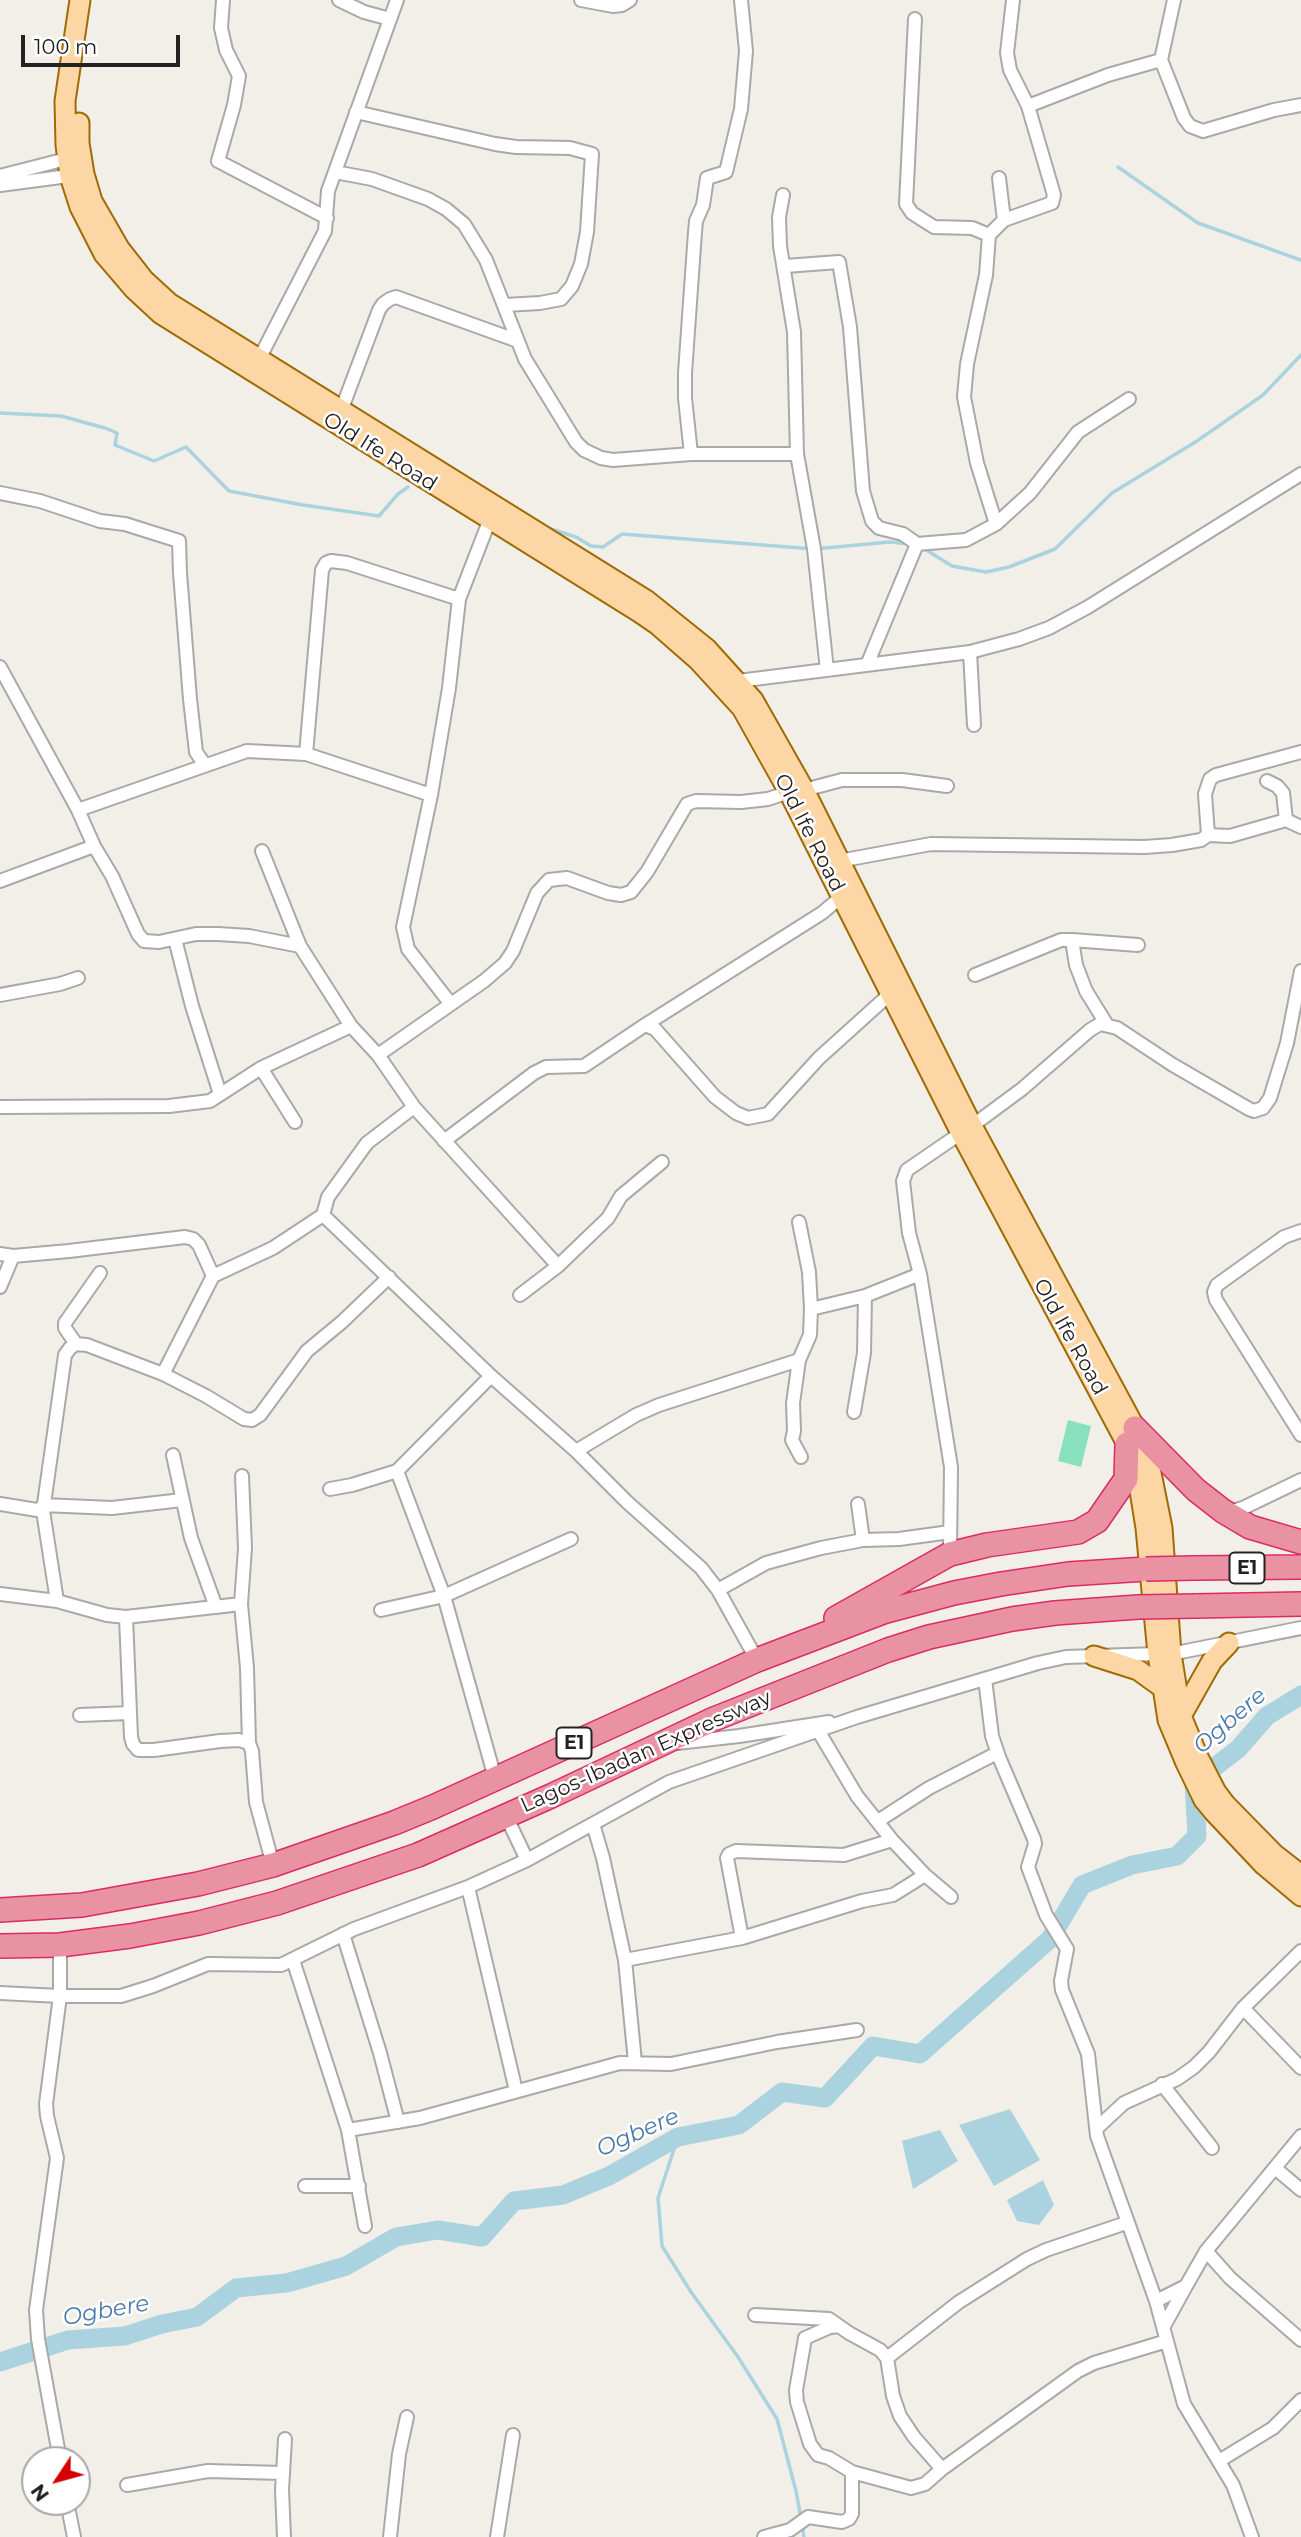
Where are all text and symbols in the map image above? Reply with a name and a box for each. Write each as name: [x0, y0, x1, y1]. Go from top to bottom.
scale bar: [24, 21, 184, 65]
text: 100 m: [34, 34, 97, 59]
street label: Old Ife Road: [318, 407, 442, 497]
street label: Old Ife Road: [768, 770, 850, 896]
street label: Old Ife Road: [1028, 1274, 1112, 1400]
road number: E1: [1230, 1552, 1264, 1584]
water label: Ogbere: [1188, 1682, 1272, 1760]
street label: Lagos-Ibadan Expressway: [517, 1685, 775, 1819]
road number: E1: [556, 1728, 592, 1758]
water label: Ogbere: [592, 2103, 684, 2163]
water label: Ogbere: [61, 2290, 151, 2332]
north arrow: [21, 2446, 91, 2516]
text: N: [26, 2479, 54, 2505]

